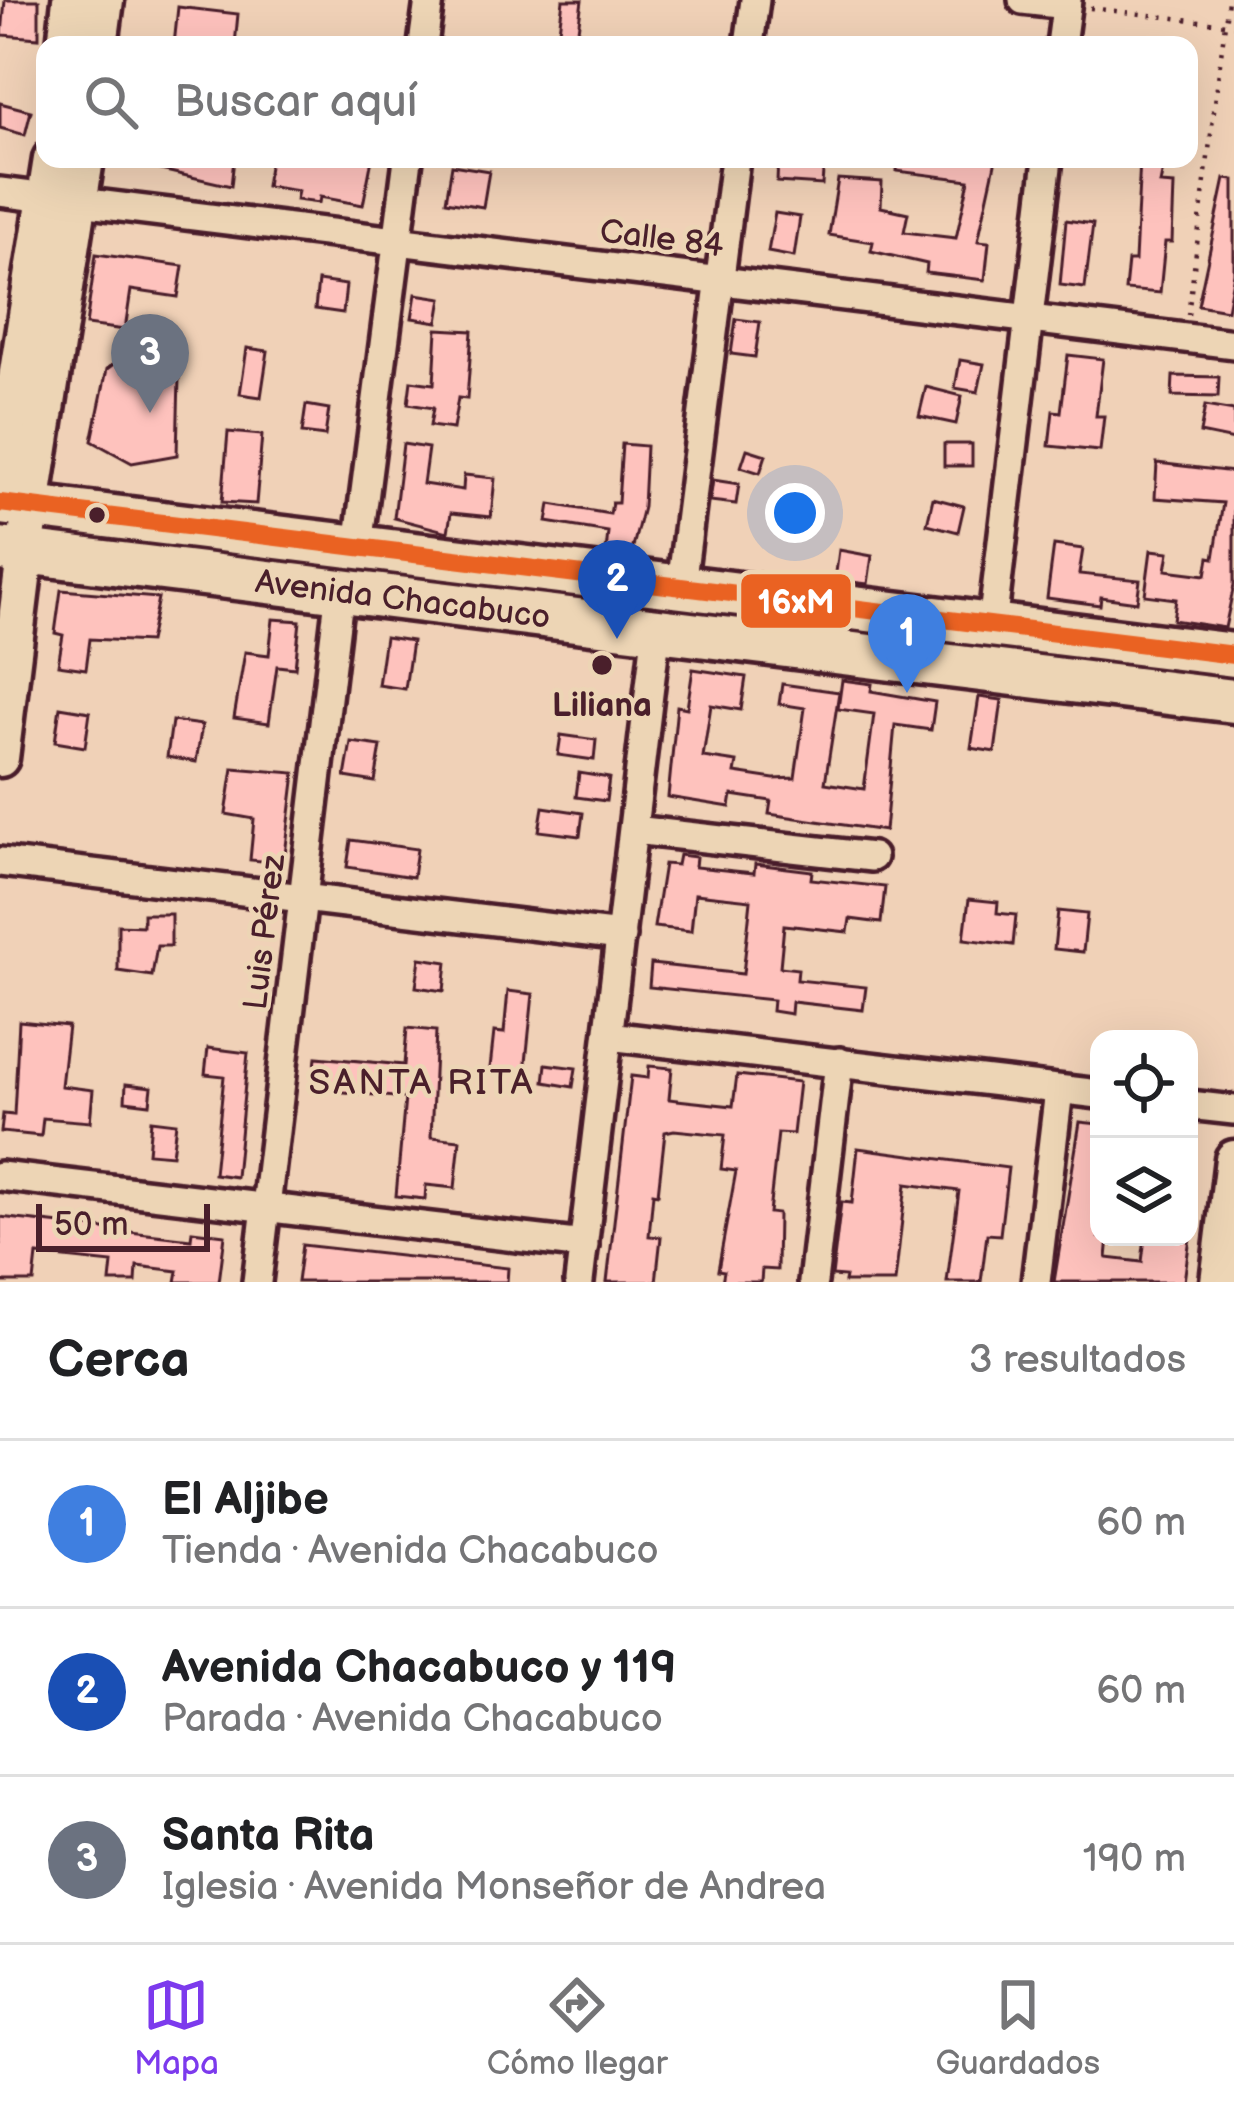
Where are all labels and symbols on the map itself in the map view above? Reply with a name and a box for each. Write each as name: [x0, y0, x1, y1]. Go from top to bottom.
street label: Calle 84: [598, 212, 726, 266]
pin: 3: [111, 314, 189, 413]
your location: [765, 483, 825, 543]
unlabelled marker: [86, 504, 108, 526]
pin: 2: [578, 540, 656, 639]
street label: Avenida Chacabuco: [253, 562, 552, 638]
line badge: 16xM: [739, 572, 853, 630]
text: 16xM: [758, 583, 834, 623]
pin: 1: [868, 594, 946, 693]
marker: Liliana: [589, 652, 615, 678]
place label: Liliana: [552, 686, 652, 726]
street label: Luis Pérez: [236, 851, 295, 1012]
district label: SANTA RITA: [308, 1062, 536, 1105]
scale bar: [36, 1198, 210, 1251]

